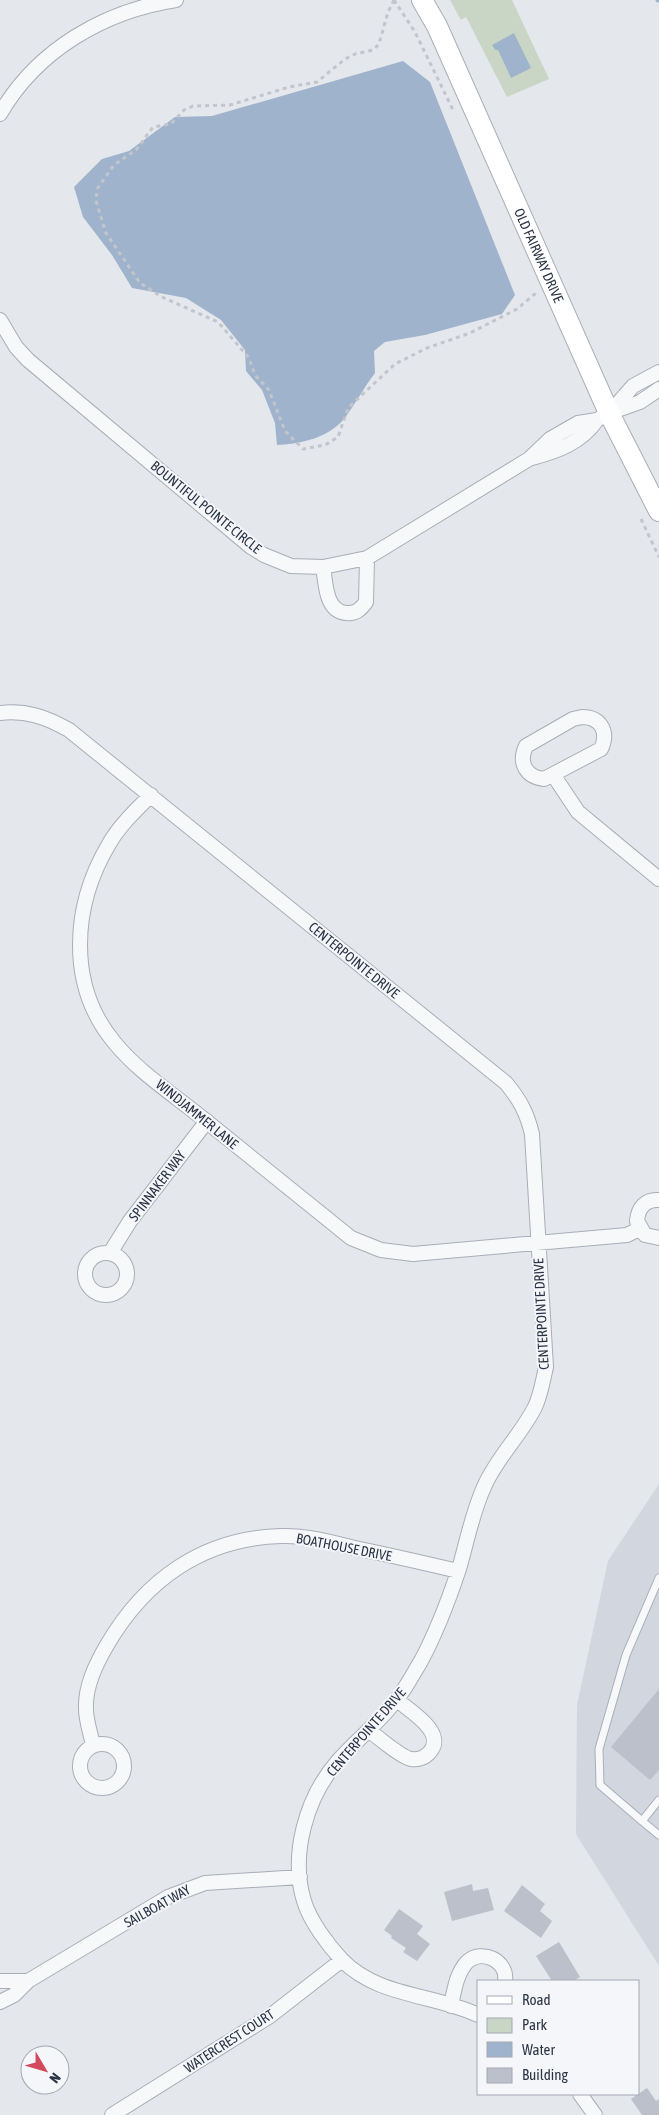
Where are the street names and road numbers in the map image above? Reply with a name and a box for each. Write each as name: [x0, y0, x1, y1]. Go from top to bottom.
street label: OLD FAIRWAY DRIVE: [511, 206, 567, 305]
street label: BOUNTIFUL POINTE CIRCLE: [148, 457, 265, 557]
street label: CENTERPOINTE DRIVE: [306, 919, 402, 1001]
street label: WINDJAMMER LANE: [153, 1076, 241, 1152]
street label: SPINNAKER WAY: [125, 1147, 189, 1224]
street label: CENTERPOINTE DRIVE: [530, 1258, 552, 1370]
street label: BOATHOUSE DRIVE: [295, 1530, 393, 1564]
street label: CENTERPOINTE DRIVE: [323, 1685, 409, 1779]
street label: SAILBOAT WAY: [121, 1881, 194, 1931]
street label: WATERCREST COURT: [181, 2006, 277, 2076]

